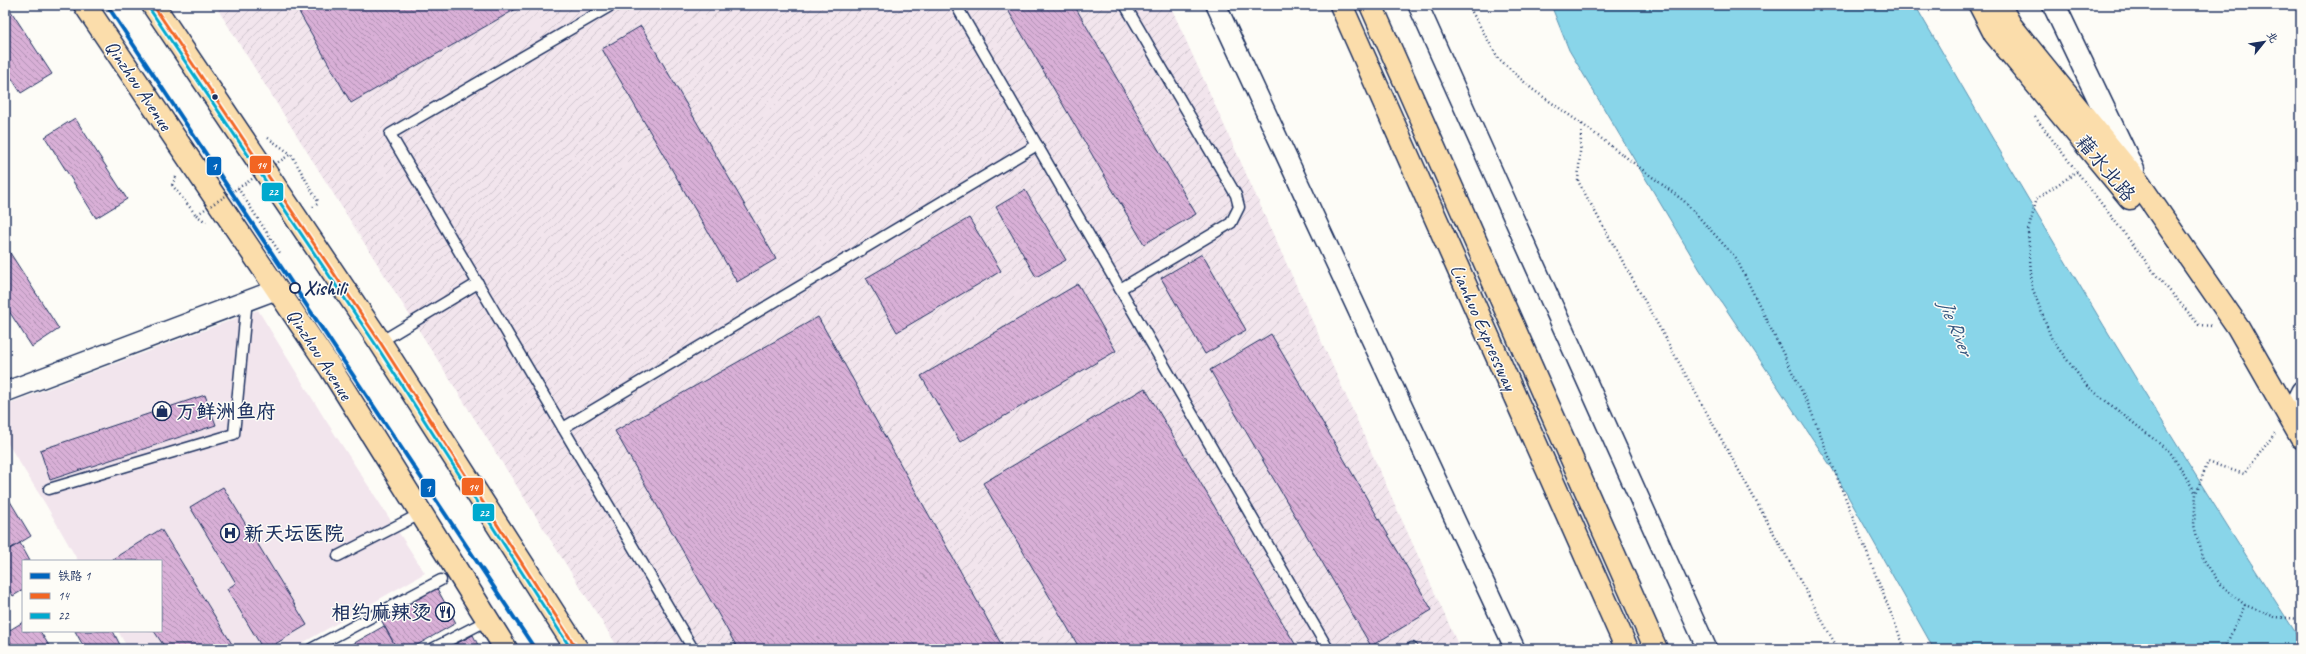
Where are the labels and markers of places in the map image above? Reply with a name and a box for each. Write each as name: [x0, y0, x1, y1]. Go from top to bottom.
unlabelled marker: [210, 92, 220, 102]
place label: Xishili: [304, 276, 349, 301]
marker: Xishili: [289, 282, 301, 294]
place label: 万鲜洲鱼府: [176, 399, 276, 424]
shop icon: 万鲜洲鱼府: [151, 400, 173, 422]
place label: 新天坛医院: [244, 521, 344, 546]
hospital icon: 新天坛医院: [219, 522, 241, 544]
place label: 相约麻辣烫: [331, 600, 431, 625]
restaurant icon: 相约麻辣烫: [434, 601, 456, 623]

